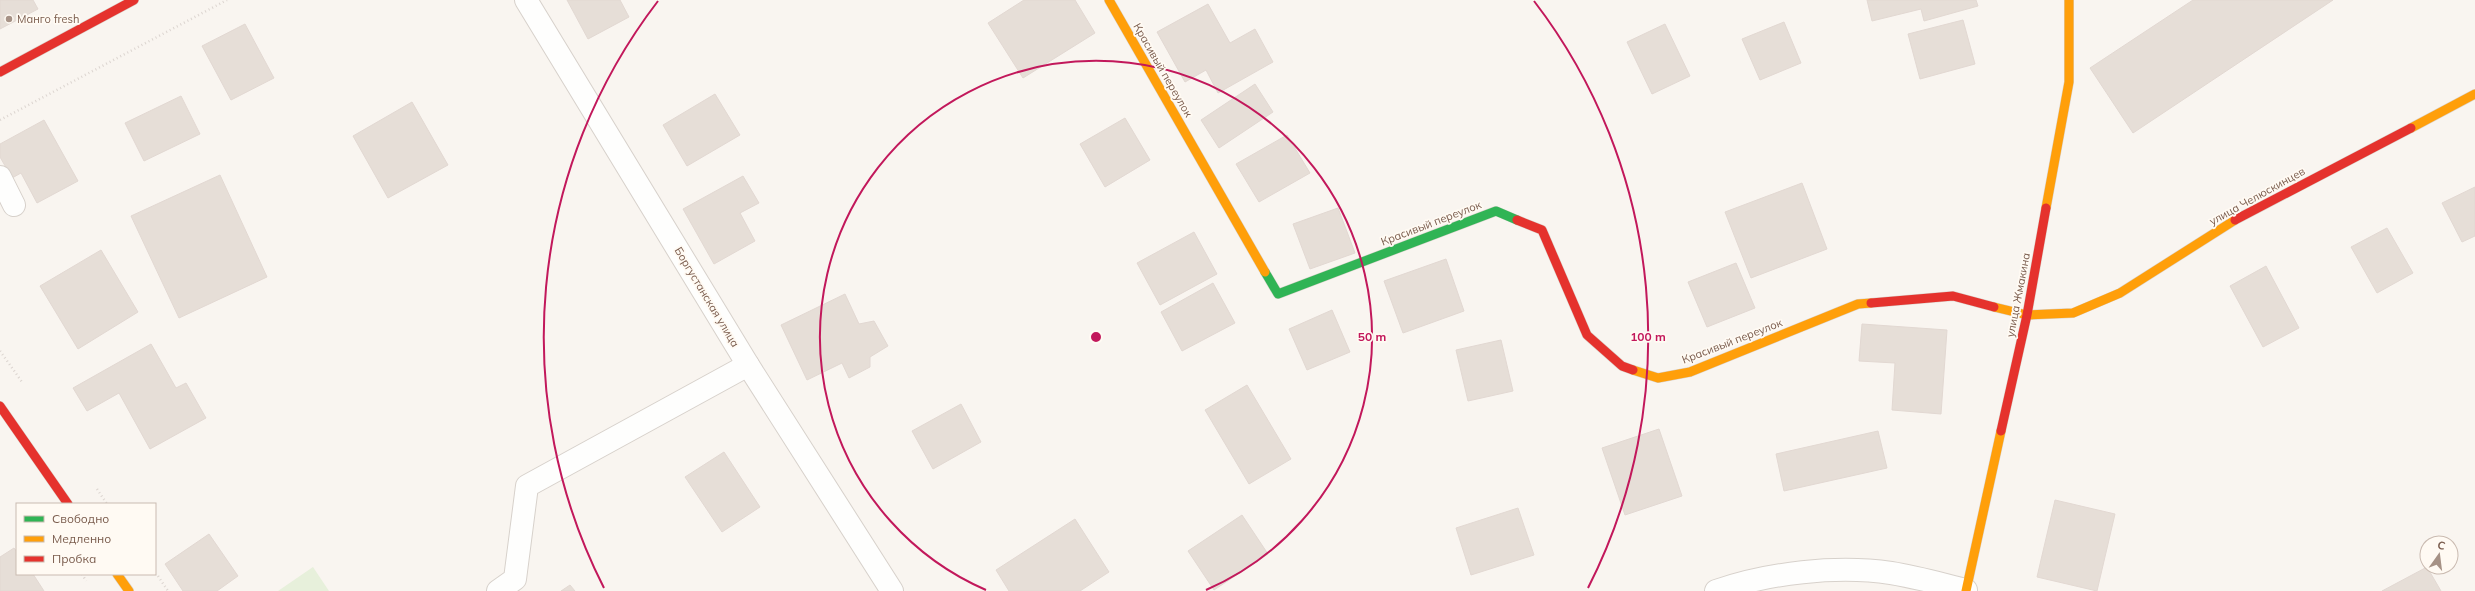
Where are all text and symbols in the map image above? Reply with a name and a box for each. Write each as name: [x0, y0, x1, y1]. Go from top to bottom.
place label: Манго fresh: [17, 12, 79, 26]
marker: Манго fresh: [4, 14, 14, 24]
street label: Красивый переулок: [1130, 20, 1196, 120]
street label: улица Челюскинцев: [2207, 164, 2307, 228]
street label: Красивый переулок: [1379, 197, 1483, 249]
street label: Боргустанская улица: [672, 244, 742, 350]
street label: улица Жмакина: [2003, 252, 2033, 338]
street label: Красивый переулок: [1680, 315, 1784, 367]
text: 50 m: [1358, 329, 1386, 344]
text: 100 m: [1630, 329, 1666, 344]
centre of rings: [1089, 330, 1103, 344]
legend: [16, 503, 156, 575]
text: Свободно: [52, 511, 109, 526]
text: Медленно: [52, 531, 111, 546]
north arrow: [2419, 535, 2459, 575]
text: С: [2436, 538, 2447, 553]
text: Пробка: [52, 551, 96, 566]

